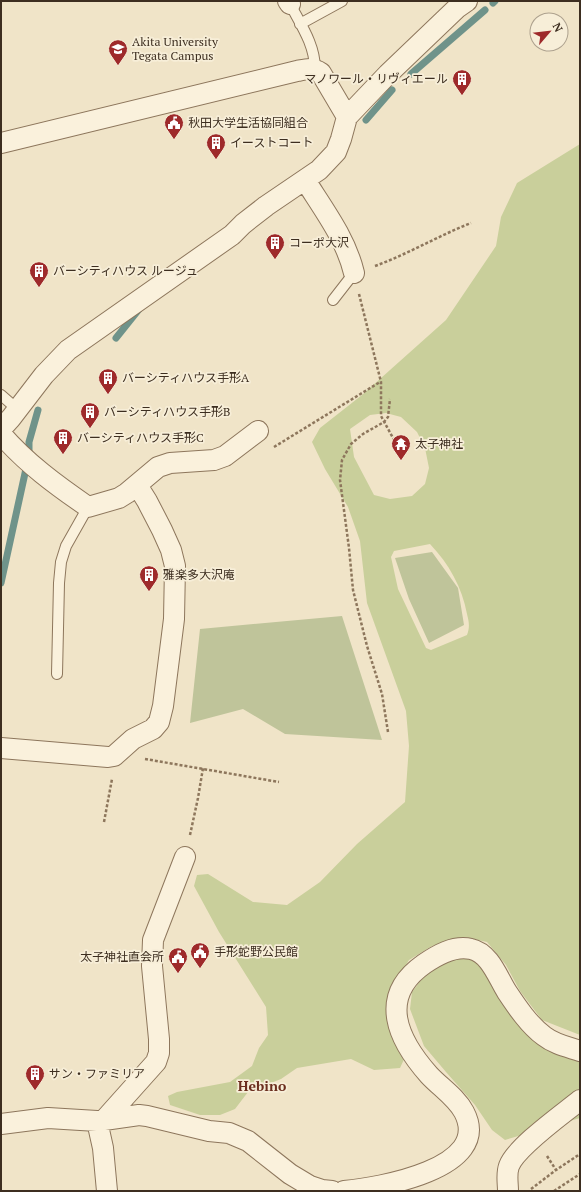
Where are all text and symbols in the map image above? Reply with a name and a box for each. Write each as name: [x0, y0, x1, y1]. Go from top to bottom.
north arrow: [529, 12, 569, 52]
text: N: [550, 20, 566, 35]
place label: Akita University Tegata Campus: [132, 34, 219, 63]
school or university icon: Akita University Tegata Campus: [107, 38, 129, 66]
building icon: マノワール・リヴィエール: [451, 68, 473, 96]
place label: マノワール・リヴィエール: [304, 71, 448, 86]
public building icon: 秋田大学生活協同組合: [163, 112, 185, 140]
place label: 秋田大学生活協同組合: [188, 115, 308, 130]
building icon: イーストコート: [205, 132, 227, 160]
place label: イーストコート: [230, 135, 313, 150]
building icon: コーポ大沢: [264, 232, 286, 260]
place label: コーポ大沢: [289, 235, 349, 250]
building icon: バーシティハウス ルージュ: [28, 260, 50, 288]
place label: バーシティハウス ルージュ: [53, 263, 198, 278]
building icon: バーシティハウス手形A: [97, 367, 119, 395]
place label: バーシティハウス手形A: [122, 370, 250, 385]
building icon: バーシティハウス手形B: [79, 401, 101, 429]
place label: バーシティハウス手形B: [104, 404, 230, 419]
building icon: バーシティハウス手形C: [52, 427, 74, 455]
place label: バーシティハウス手形C: [77, 430, 204, 445]
temple icon: 太子神社: [390, 433, 412, 461]
place label: 太子神社: [415, 436, 463, 451]
building icon: 雅楽多大沢庵: [138, 564, 160, 592]
place label: 雅楽多大沢庵: [163, 567, 235, 582]
public building icon: 手形蛇野公民館: [189, 941, 211, 969]
place label: 手形蛇野公民館: [214, 944, 298, 959]
public building icon: 太子神社直会所: [167, 946, 189, 974]
place label: 太子神社直会所: [80, 949, 164, 964]
building icon: サン・ファミリア: [24, 1063, 46, 1091]
place label: サン・ファミリア: [49, 1066, 145, 1081]
district label: Hebino: [238, 1076, 286, 1095]

